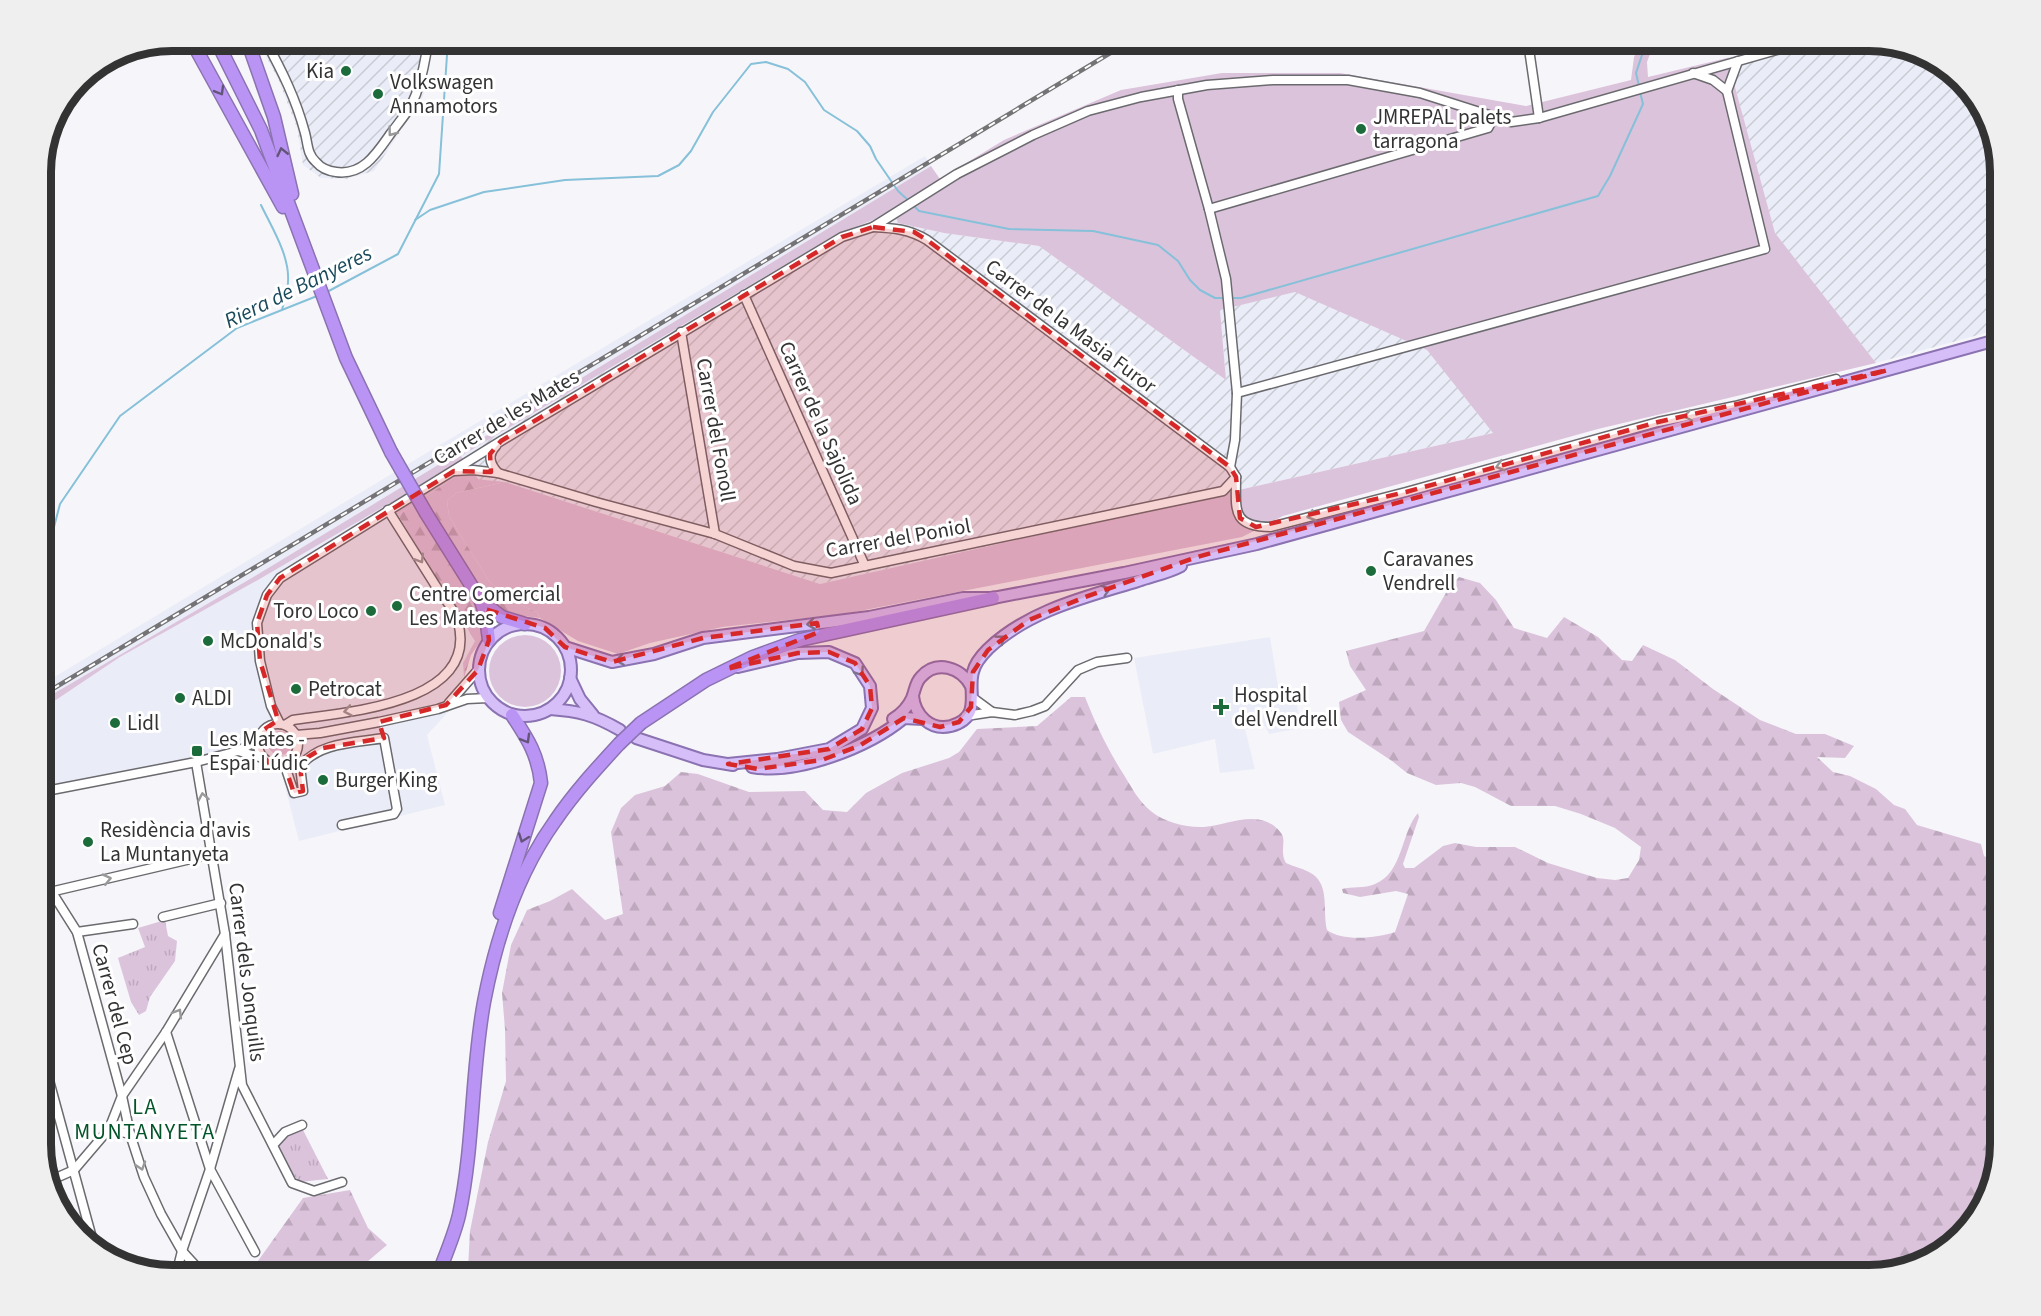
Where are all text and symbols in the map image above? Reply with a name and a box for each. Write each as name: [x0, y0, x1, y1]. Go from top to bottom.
place label: Kia: [306, 56, 334, 86]
marker: Kia: [339, 64, 353, 78]
place label: Volkswagen Annamotors: [390, 67, 498, 121]
one-way arrow: [213, 85, 224, 96]
marker: Volkswagen Annamotors: [371, 87, 385, 101]
place label: JMREPAL palets tarragona: [1373, 102, 1511, 156]
marker: JMREPAL palets tarragona: [1354, 122, 1368, 136]
one-way arrow: [388, 126, 399, 137]
one-way arrow: [276, 148, 289, 158]
water label: Riera de Banyeres: [219, 237, 378, 337]
street label: Carrer de la Masia Furor: [979, 252, 1163, 401]
street label: Carrer de la Sajolida: [771, 336, 871, 510]
street label: Carrer del Fonoll: [689, 356, 743, 504]
street label: Carrer de les Mates: [427, 361, 585, 472]
one-way arrow: [1684, 409, 1694, 422]
one-way arrow: [1495, 459, 1506, 471]
one-way arrow: [1306, 509, 1317, 521]
street label: Carrer del Poniol: [823, 510, 973, 566]
place label: Caravanes Vendrell: [1383, 544, 1474, 598]
one-way arrow: [412, 553, 424, 563]
marker: Caravanes Vendrell: [1364, 564, 1378, 578]
place label: Centre Comercial Les Mates: [409, 579, 561, 633]
one-way arrow: [1100, 585, 1111, 597]
place label: Toro Loco: [273, 596, 359, 626]
marker: Centre Comercial Les Mates: [390, 599, 404, 613]
marker: Toro Loco: [364, 604, 378, 618]
one-way arrow: [807, 617, 816, 629]
place label: McDonald's: [220, 626, 322, 656]
marker: McDonald's: [201, 634, 215, 648]
one-way arrow: [994, 636, 1005, 647]
one-way arrow: [616, 653, 625, 665]
one-way arrow: [853, 665, 864, 676]
place label: Petrocat: [308, 674, 382, 704]
place label: Hospital del Vendrell: [1234, 680, 1338, 734]
marker: Petrocat: [289, 682, 303, 696]
place label: ALDI: [192, 683, 232, 713]
marker: ALDI: [173, 691, 187, 705]
marker: Hospital del Vendrell: [1212, 698, 1230, 716]
one-way arrow: [344, 704, 354, 717]
place label: Lidl: [127, 708, 159, 738]
marker: Lidl: [108, 716, 122, 730]
place label: Les Mates - Espai Lúdic: [209, 724, 308, 778]
one-way arrow: [519, 733, 531, 743]
marker: Les Mates - Espai Lúdic: [190, 744, 204, 758]
place label: Burger King: [335, 765, 438, 795]
marker: Burger King: [316, 773, 330, 787]
one-way arrow: [197, 793, 209, 802]
place label: Residència d'avis La Muntanyeta: [100, 815, 251, 869]
one-way arrow: [517, 832, 530, 843]
marker: Residència d'avis La Muntanyeta: [81, 835, 95, 849]
one-way arrow: [102, 873, 112, 886]
street label: Carrer dels Jonquills: [221, 881, 273, 1063]
street label: Carrer del Cep: [84, 940, 146, 1068]
one-way arrow: [170, 1009, 182, 1019]
district label: LA MUNTANYETA: [74, 1091, 216, 1148]
one-way arrow: [134, 1160, 146, 1171]

